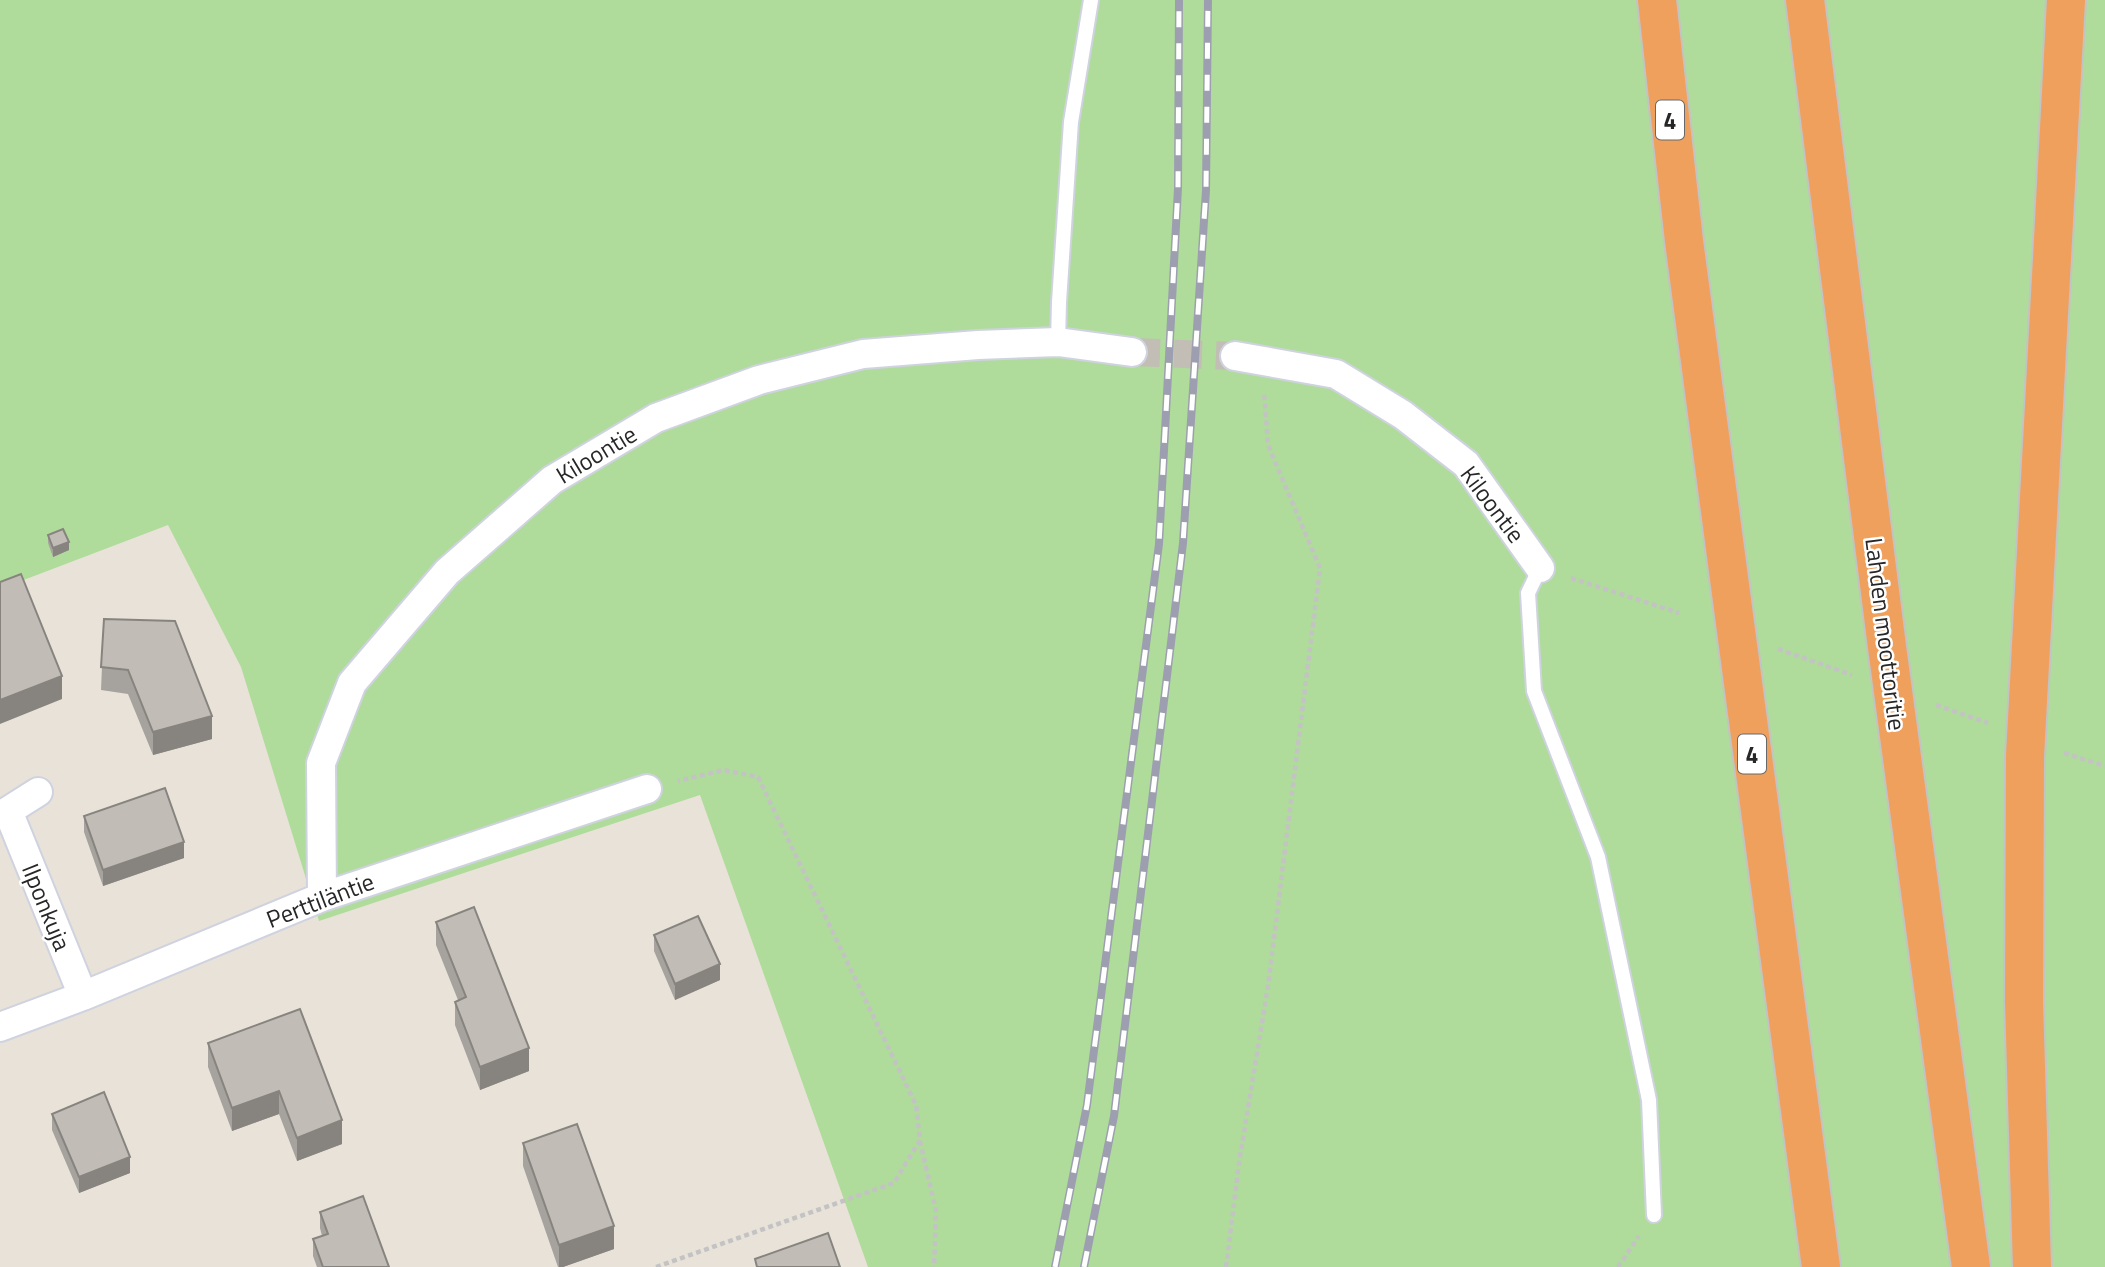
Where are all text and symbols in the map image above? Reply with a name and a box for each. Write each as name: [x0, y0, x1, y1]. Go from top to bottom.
road number: 4: [1656, 100, 1684, 140]
street label: Kiloontie: [549, 416, 643, 492]
street label: Kiloontie: [1452, 458, 1534, 550]
street label: Lahden moottoritie: [1856, 536, 1916, 732]
road number: 4: [1738, 734, 1766, 774]
street label: Ilponkuja: [13, 858, 81, 956]
street label: Perttiläntie: [261, 863, 379, 937]

